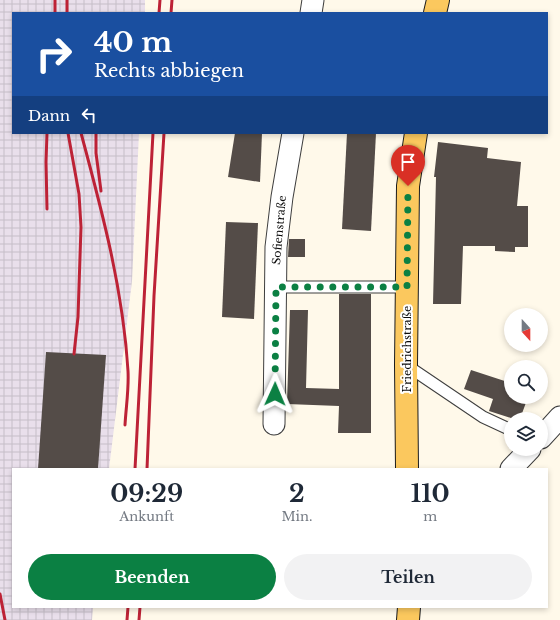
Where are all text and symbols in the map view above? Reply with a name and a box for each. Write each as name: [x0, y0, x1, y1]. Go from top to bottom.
text: 40 m: [94, 25, 172, 60]
icon: right: [28, 28, 80, 80]
text: Rechts abbiegen: [94, 60, 244, 82]
icon: left: [78, 104, 100, 126]
text: Dann: [28, 106, 70, 125]
pin: [391, 145, 425, 186]
icon: arrive: [397, 151, 419, 173]
street label: Sofienstraße: [269, 195, 289, 265]
street label: Friedrichstraße: [400, 306, 414, 392]
north arrow: [504, 308, 548, 352]
map controls: [504, 308, 548, 456]
button: search: [504, 360, 548, 404]
position arrow: [254, 373, 296, 415]
button: layers: [504, 412, 548, 456]
text: 09:29: [110, 479, 183, 508]
text: 2: [289, 479, 305, 508]
text: 110: [411, 479, 450, 508]
text: Ankunft: [119, 508, 174, 525]
text: Min.: [281, 508, 312, 525]
text: m: [423, 508, 437, 525]
button: Beenden: [28, 554, 276, 600]
button: Teilen: [284, 554, 532, 600]

